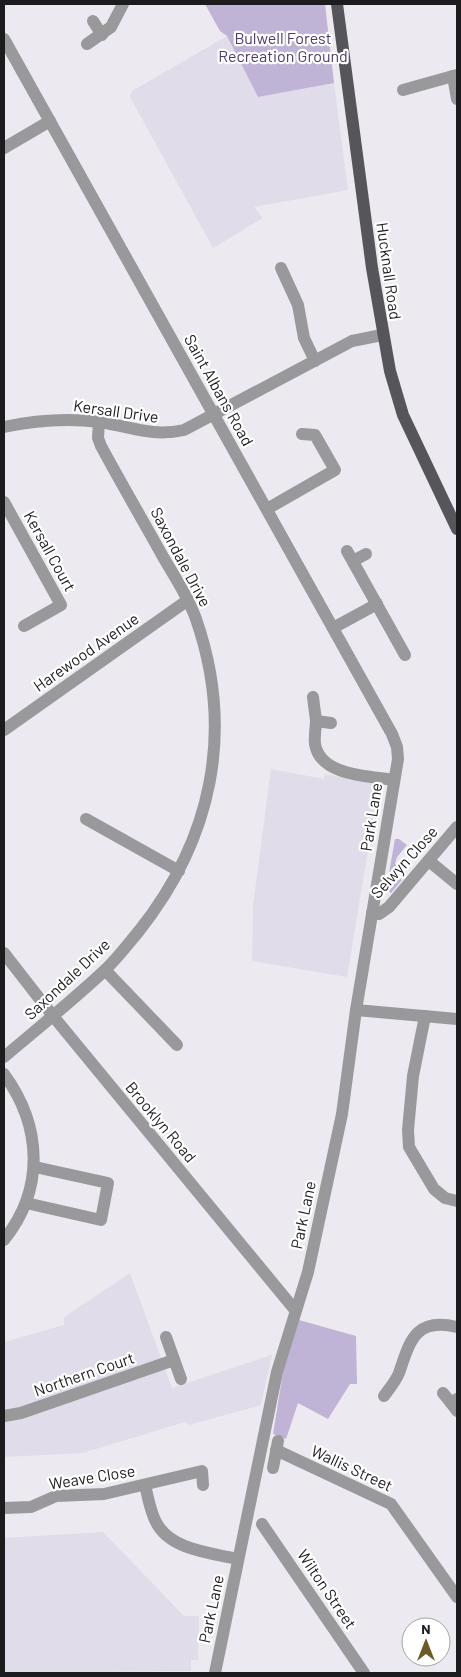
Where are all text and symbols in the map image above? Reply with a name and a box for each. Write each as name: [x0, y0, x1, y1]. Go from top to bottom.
park label: Bulwell Forest Recreation Ground: [218, 28, 348, 65]
street label: Hucknall Road: [373, 221, 406, 321]
street label: Saint Albans Road: [181, 331, 258, 449]
street label: Kersall Drive: [72, 395, 160, 426]
street label: Saxondale Drive: [147, 504, 216, 610]
street label: Kersall Court: [21, 507, 80, 594]
street label: Harewood Avenue: [29, 608, 142, 695]
street label: Park Lane: [356, 781, 385, 852]
street label: Selwyn Close: [366, 822, 441, 902]
street label: Saxondale Drive: [20, 934, 113, 1023]
street label: Brooklyn Road: [122, 1077, 201, 1166]
street label: Park Lane: [286, 1179, 319, 1251]
street label: Northern Court: [31, 1347, 137, 1400]
street label: Wallis Street: [309, 1440, 396, 1495]
street label: Weave Close: [47, 1460, 136, 1493]
street label: Wilton Street: [294, 1545, 361, 1632]
street label: Park Lane: [194, 1573, 227, 1645]
north arrow: [401, 1617, 451, 1667]
text: N: [421, 1620, 431, 1637]

